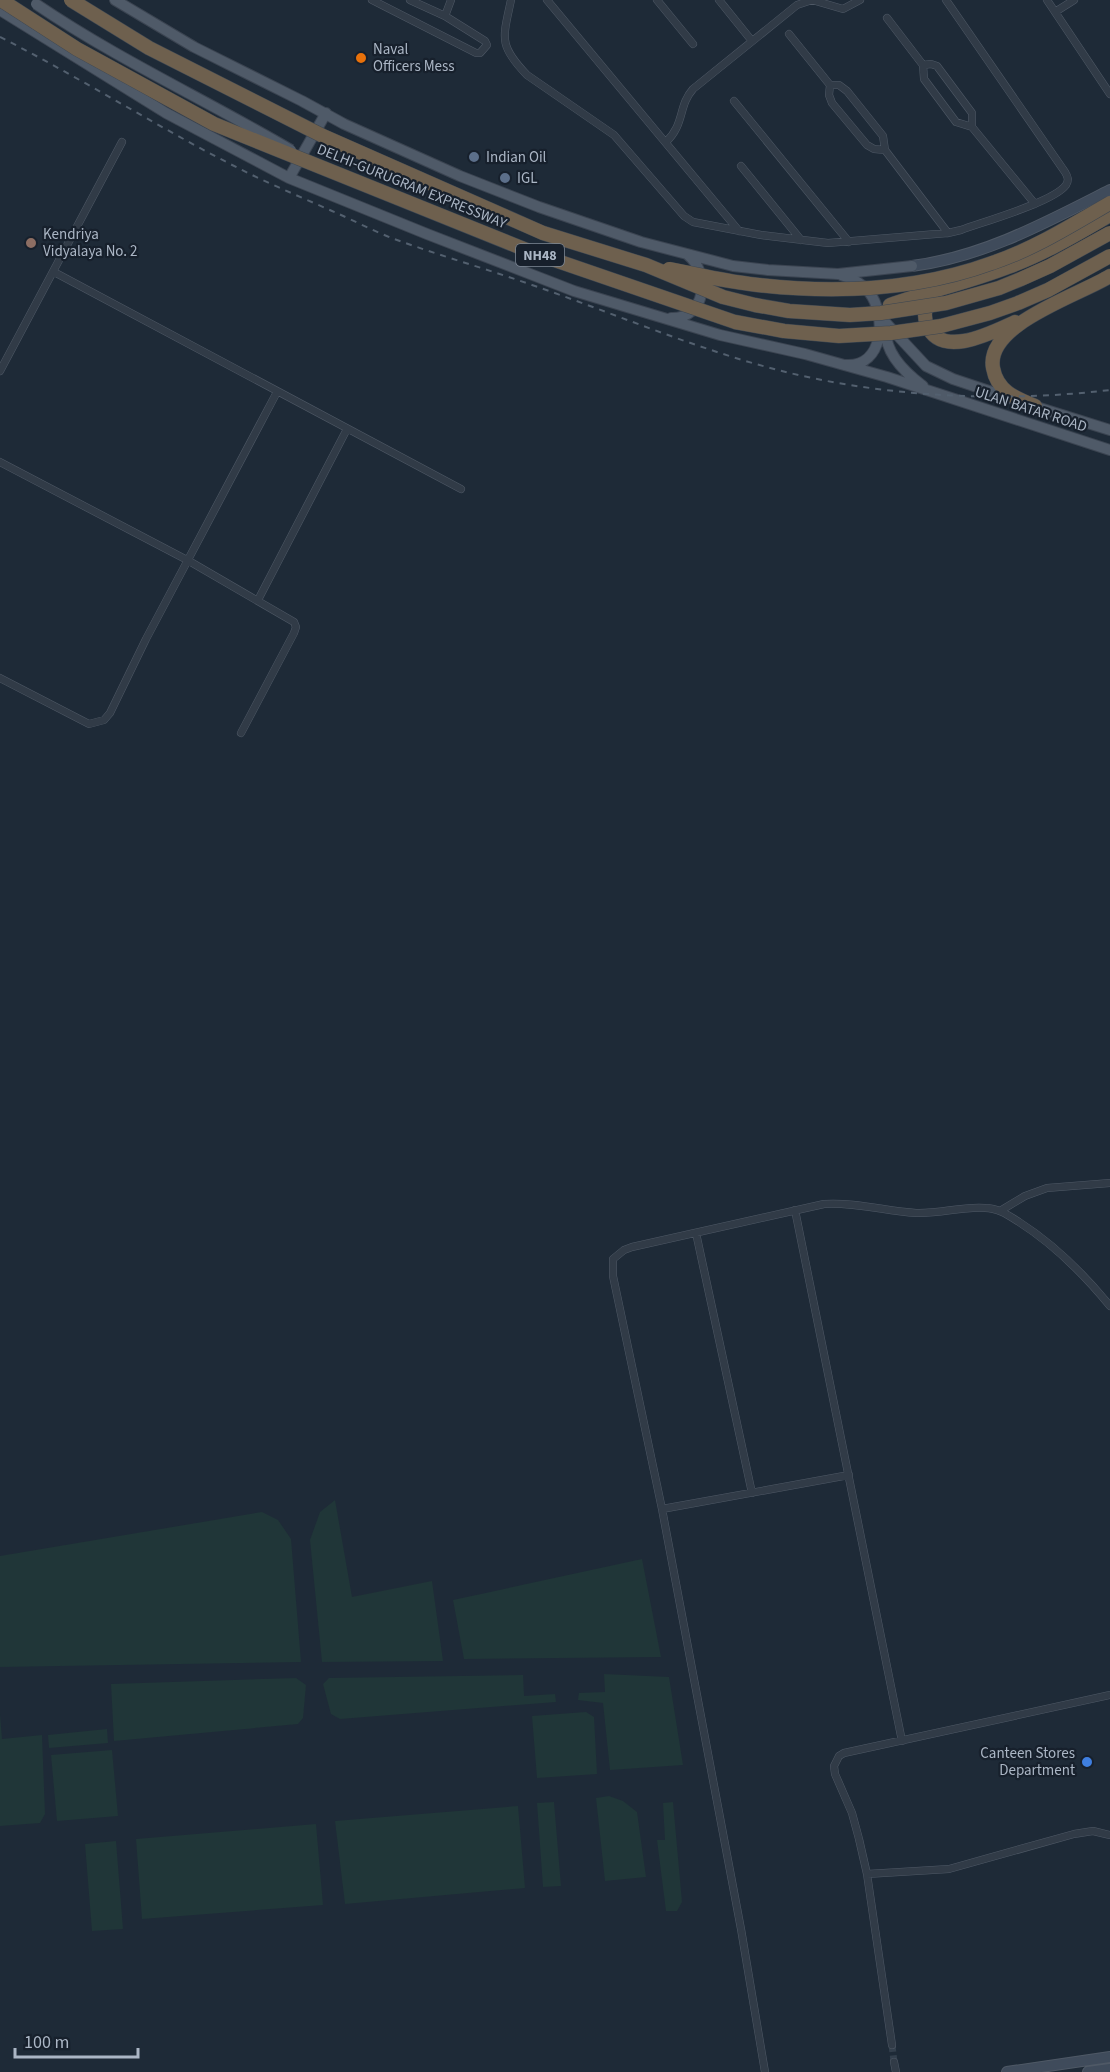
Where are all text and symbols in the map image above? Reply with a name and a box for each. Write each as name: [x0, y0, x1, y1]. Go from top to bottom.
place label: Naval Officers Mess: [373, 39, 455, 77]
marker: Naval Officers Mess: [354, 51, 368, 65]
street label: DELHI-GURUGRAM EXPRESSWAY: [314, 139, 511, 235]
place label: Indian Oil: [486, 147, 547, 168]
marker: Indian Oil: [467, 150, 481, 164]
place label: IGL: [517, 168, 538, 189]
marker: IGL: [498, 171, 512, 185]
place label: Kendriya Vidyalaya No. 2: [43, 224, 138, 262]
marker: Kendriya Vidyalaya No. 2: [24, 236, 38, 250]
road number: NH48: [516, 244, 564, 266]
street label: ULAN BATAR ROAD: [972, 381, 1090, 438]
place label: Canteen Stores Department: [980, 1743, 1075, 1781]
marker: Canteen Stores Department: [1080, 1755, 1094, 1769]
scale bar: [15, 2021, 138, 2059]
text: 100 m: [24, 2030, 69, 2055]

